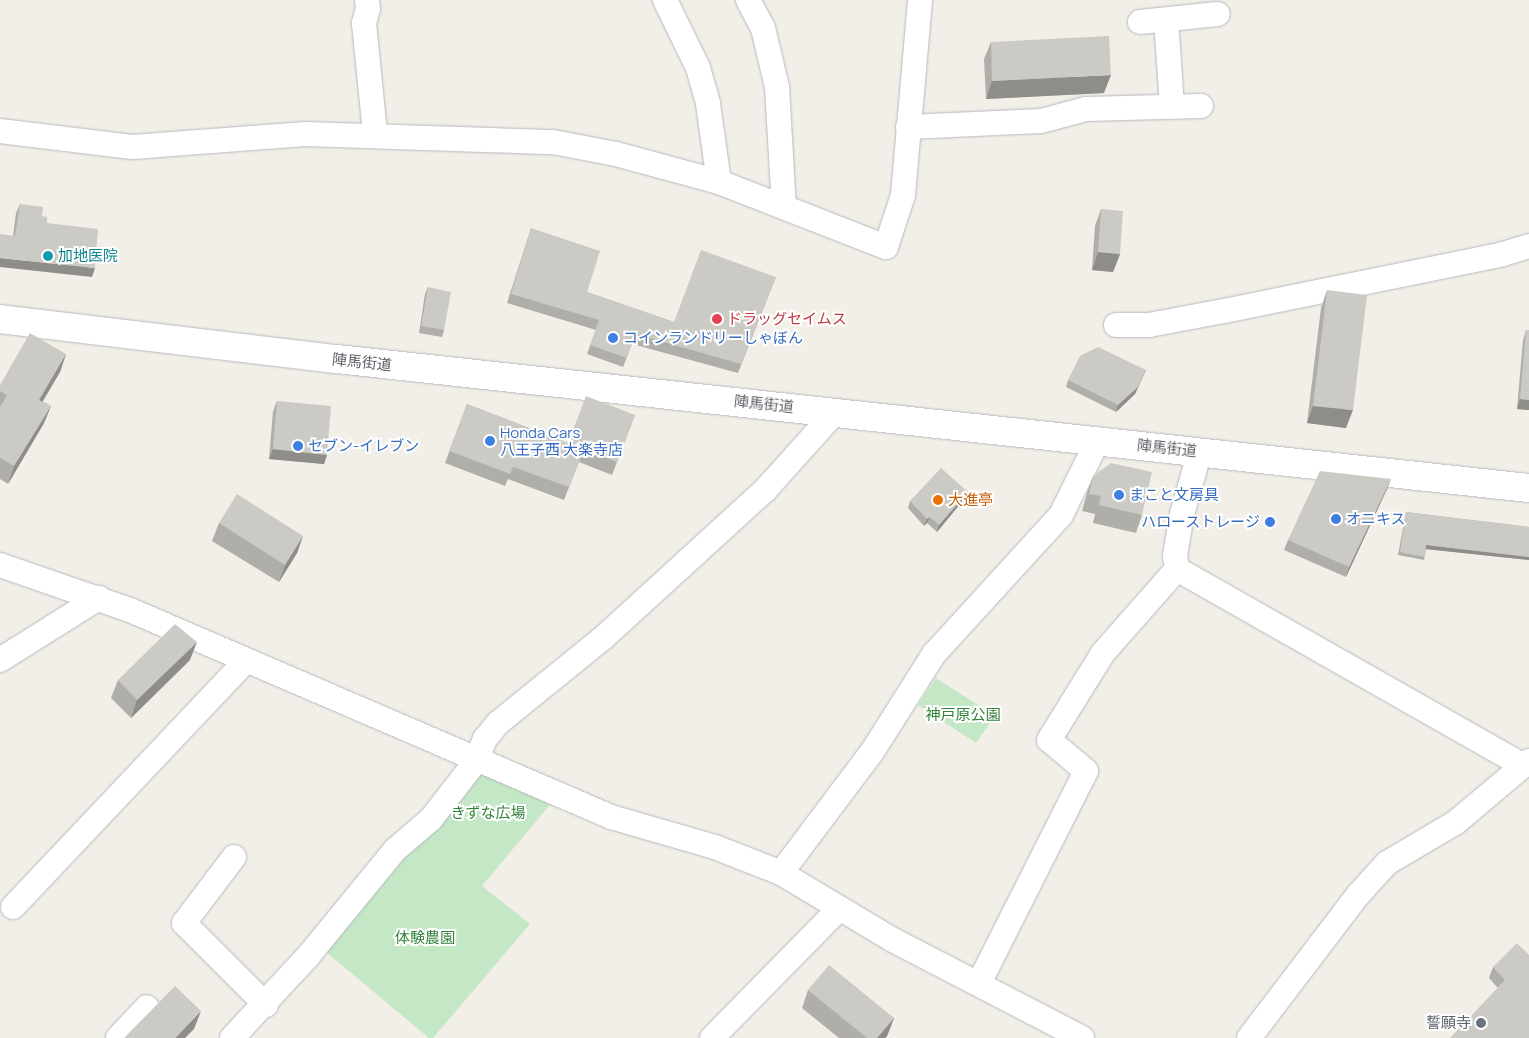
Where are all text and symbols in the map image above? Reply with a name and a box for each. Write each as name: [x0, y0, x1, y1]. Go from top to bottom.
place label: 加地医院: [58, 247, 118, 265]
marker: 加地医院: [42, 250, 54, 262]
place label: ドラッグセイムス: [727, 310, 847, 328]
marker: ドラッグセイムス: [711, 313, 723, 325]
place label: コインランドリーしゃぼん: [623, 329, 803, 347]
marker: コインランドリーしゃぼん: [607, 332, 619, 344]
street label: 陣馬街道: [331, 350, 393, 374]
street label: 陣馬街道: [733, 392, 795, 416]
place label: Honda Cars 八王子西 大楽寺店: [500, 423, 623, 458]
marker: Honda Cars 八王子西 大楽寺店: [484, 435, 496, 447]
street label: 陣馬街道: [1136, 436, 1198, 460]
place label: セブン-イレブン: [308, 437, 419, 455]
marker: セブン-イレブン: [292, 440, 304, 452]
place label: まこと文房具: [1129, 486, 1219, 504]
marker: まこと文房具: [1113, 489, 1125, 501]
place label: 大進亭: [948, 491, 993, 509]
marker: 大進亭: [932, 494, 944, 506]
place label: オニキス: [1346, 510, 1406, 528]
place label: ハローストレージ: [1140, 513, 1260, 531]
marker: オニキス: [1330, 513, 1342, 525]
marker: ハローストレージ: [1264, 516, 1276, 528]
park label: 神戸原公園: [926, 706, 1000, 724]
park label: きずな広場: [451, 804, 525, 822]
park label: 体験農園: [395, 929, 455, 947]
place label: 誓願寺: [1426, 1014, 1471, 1032]
marker: 誓願寺: [1475, 1017, 1487, 1029]

